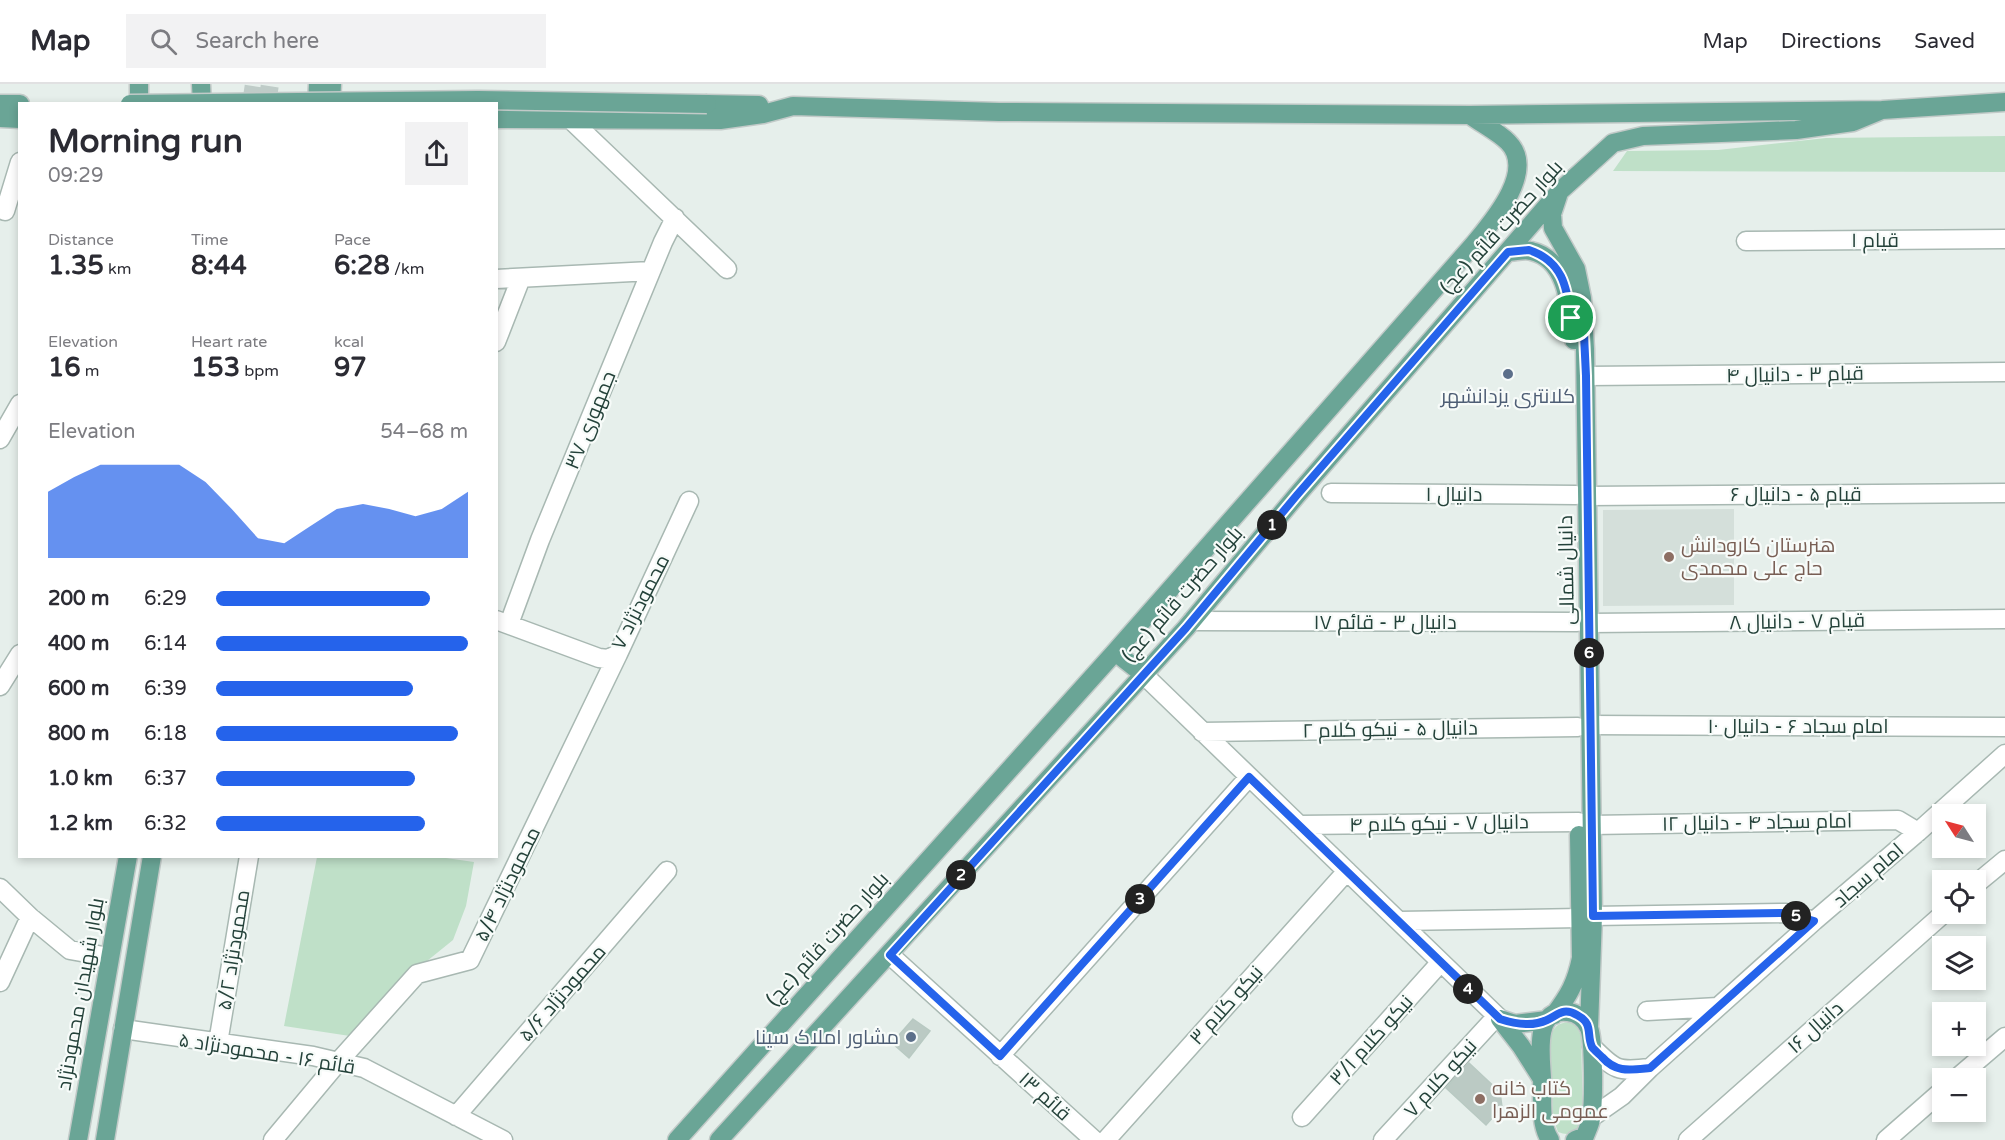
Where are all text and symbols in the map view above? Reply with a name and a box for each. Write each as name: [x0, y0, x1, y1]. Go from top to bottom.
search box: [126, 14, 546, 68]
text: Map: [30, 24, 90, 58]
icon: search: [147, 25, 180, 58]
text: Search here: [195, 28, 319, 54]
text: Map: [1702, 29, 1748, 54]
text: Directions: [1781, 29, 1881, 54]
text: Saved: [1914, 29, 1975, 54]
text: Morning run: [48, 122, 243, 161]
button: share: [405, 122, 468, 185]
street label: بلوار حضرت قائم (عج): [1435, 156, 1569, 300]
text: 09:29: [48, 164, 103, 188]
street label: قیام ۱: [1851, 229, 1899, 254]
text: Distance: [48, 230, 114, 250]
text: Time: [191, 230, 228, 250]
text: Pace: [334, 230, 371, 250]
text: 1.35: [48, 250, 104, 281]
text: 8:44: [191, 250, 247, 281]
text: 6:28: [334, 250, 390, 281]
text: km: [104, 259, 131, 279]
text: /km: [390, 259, 424, 279]
pin: [1545, 292, 1596, 343]
icon: arrive: [1554, 301, 1587, 334]
text: Elevation: [48, 332, 118, 352]
text: Heart rate: [191, 332, 267, 352]
text: kcal: [334, 332, 364, 352]
text: 16: [48, 352, 81, 383]
text: 153: [191, 352, 240, 383]
text: 97: [334, 352, 367, 383]
text: m: [81, 361, 100, 381]
text: bpm: [240, 361, 279, 381]
street label: قیام ۳ - دانیال ۴: [1726, 362, 1864, 389]
marker: کلانتری یزدانشهر: [1501, 367, 1515, 381]
street label: جمهوری ۳۷: [560, 368, 621, 473]
place label: کلانتری یزدانشهر: [1440, 385, 1575, 409]
text: Elevation: [48, 420, 135, 444]
text: 54–68 m: [380, 420, 468, 444]
street label: دانیال ۱: [1426, 483, 1482, 507]
street label: قیام ۵ - دانیال ۶: [1730, 483, 1862, 508]
pin: 1: [1257, 510, 1287, 540]
text: 1: [1267, 515, 1277, 535]
street label: دانیال شمالی: [1554, 515, 1580, 625]
street label: بلوار حضرت قائم (عج): [1117, 522, 1249, 668]
place label: هنرستان کارودانش حاج علی محمدی: [1681, 534, 1836, 582]
marker: هنرستان کارودانش حاج علی محمدی: [1662, 550, 1676, 564]
street label: محمودنژاد ۷: [607, 551, 675, 654]
text: 200 m: [48, 587, 109, 611]
text: 6:29: [144, 587, 187, 611]
street label: قیام ۷ - دانیال ۸: [1729, 609, 1865, 636]
street label: دانیال ۳ - قائم ۱۷: [1313, 611, 1457, 636]
text: 400 m: [48, 632, 109, 656]
text: 6:14: [144, 632, 187, 656]
pin: 6: [1574, 638, 1604, 668]
text: 6: [1584, 643, 1594, 663]
text: 600 m: [48, 677, 109, 701]
text: 6:39: [144, 677, 187, 701]
street label: امام سجاد ۶ - دانیال ۱۰: [1707, 715, 1889, 740]
street label: دانیال ۵ - نیکو کلام ۲: [1302, 716, 1478, 745]
text: 800 m: [48, 722, 109, 746]
text: 6:18: [144, 722, 187, 746]
text: 1.0 km: [48, 767, 113, 791]
text: 6:37: [144, 767, 187, 791]
north arrow: [1932, 804, 1986, 858]
map controls: [1932, 804, 1986, 1122]
street label: امام سجاد ۴ - دانیال ۱۲: [1662, 809, 1852, 838]
street label: دانیال ۷ - نیکو کلام ۴: [1349, 810, 1529, 839]
text: 1.2 km: [48, 812, 113, 836]
text: 6:32: [144, 812, 187, 836]
street label: محمودنژاد ۵/۴: [470, 823, 546, 946]
street label: امام سجاد: [1828, 838, 1910, 914]
pin: 2: [946, 860, 976, 890]
text: 2: [956, 865, 966, 885]
street label: بلوار حضرت قائم (عج): [761, 868, 895, 1012]
button: locate: [1932, 870, 1986, 924]
pin: 3: [1125, 884, 1155, 914]
street label: محمودنژاد ۵/۲: [213, 888, 255, 1012]
text: 3: [1135, 889, 1145, 909]
street label: بلوار شهیدان محمودنژاد: [52, 896, 110, 1092]
pin: 5: [1781, 901, 1811, 931]
text: 5: [1791, 906, 1801, 926]
button: layers: [1932, 936, 1986, 990]
street label: محمودنژاد ۵/۶: [514, 940, 611, 1047]
street label: نیکو کلام ۳: [1185, 961, 1269, 1051]
pin: 4: [1453, 974, 1483, 1004]
text: 4: [1463, 979, 1473, 999]
street label: نیکو کلام ۳/۱: [1325, 991, 1419, 1091]
street label: دانیال ۱۶: [1783, 997, 1848, 1059]
button: +: [1932, 1002, 1986, 1056]
place label: مشاور املاک سینا: [755, 1026, 899, 1050]
street label: قائم ۱۶ - محمودنژاد ۵: [177, 1028, 357, 1081]
marker: مشاور املاک سینا: [904, 1030, 918, 1044]
street label: نیکو کلام ٧: [1399, 1034, 1483, 1124]
street label: قائم ۱۳: [1013, 1067, 1075, 1127]
button: −: [1932, 1068, 1986, 1122]
place label: کتاب خانه عمومی الزهرا: [1492, 1077, 1609, 1124]
marker: کتاب خانه عمومی الزهرا: [1473, 1092, 1487, 1106]

